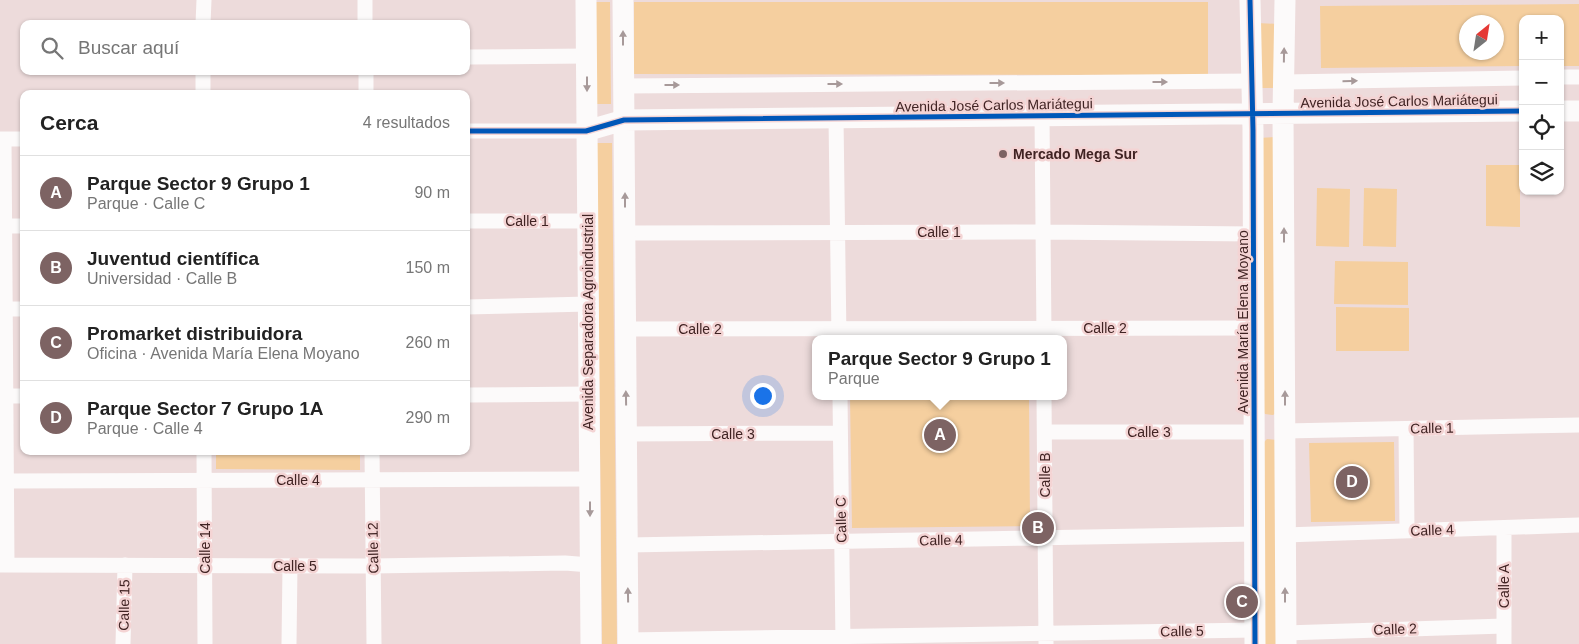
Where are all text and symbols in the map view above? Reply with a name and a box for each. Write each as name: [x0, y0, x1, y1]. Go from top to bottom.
north arrow: [1459, 15, 1504, 60]
map controls: [1519, 15, 1564, 195]
button: +: [1519, 15, 1564, 60]
search box: [20, 20, 470, 75]
one-way arrow: [619, 30, 627, 46]
icon: search: [38, 34, 66, 62]
text: Buscar aquí: [78, 37, 179, 58]
one-way arrow: [1280, 47, 1288, 63]
button: −: [1519, 60, 1564, 105]
one-way arrow: [583, 76, 591, 92]
one-way arrow: [1152, 77, 1168, 85]
one-way arrow: [1342, 77, 1358, 85]
one-way arrow: [990, 79, 1006, 87]
one-way arrow: [827, 80, 843, 88]
one-way arrow: [665, 81, 681, 89]
street label: Avenida José Carlos Mariátegui: [1300, 91, 1498, 111]
street label: Avenida José Carlos Mariátegui: [895, 95, 1093, 115]
button: locate: [1519, 105, 1564, 150]
text: Cerca: [40, 111, 98, 134]
text: 4 resultados: [363, 114, 450, 131]
place label: Mercado Mega Sur: [1013, 146, 1138, 162]
marker: Mercado Mega Sur: [997, 148, 1009, 160]
button: layers: [1519, 150, 1564, 195]
text: Parque Sector 9 Grupo 1: [87, 173, 310, 194]
text: A: [50, 184, 62, 201]
text: 90 m: [414, 184, 450, 201]
one-way arrow: [621, 192, 629, 208]
text: Parque · Calle C: [87, 195, 205, 212]
street label: Calle 1: [505, 213, 549, 229]
street label: Avenida Separadora Agroindustrial: [580, 214, 596, 430]
street label: Calle 1: [917, 224, 961, 240]
one-way arrow: [1280, 227, 1288, 243]
street label: Avenida María Elena Moyano: [1235, 230, 1251, 414]
text: Juventud científica: [87, 248, 259, 269]
text: B: [50, 259, 62, 276]
text: 150 m: [406, 259, 450, 276]
text: Universidad · Calle B: [87, 270, 237, 287]
street label: Calle 2: [1083, 320, 1127, 336]
street label: Calle 2: [678, 321, 722, 337]
text: Promarket distribuidora: [87, 323, 302, 344]
text: C: [50, 334, 62, 351]
text: 260 m: [406, 334, 450, 351]
popup: [812, 335, 1067, 400]
text: Oficina · Avenida María Elena Moyano: [87, 345, 360, 362]
text: Parque Sector 9 Grupo 1: [828, 348, 1051, 369]
text: Parque: [828, 370, 880, 387]
your location: [750, 383, 776, 409]
one-way arrow: [622, 390, 630, 406]
one-way arrow: [1281, 390, 1289, 406]
text: Parque Sector 7 Grupo 1A: [87, 398, 324, 419]
text: D: [50, 409, 62, 426]
text: 290 m: [406, 409, 450, 426]
pin: A: [924, 416, 956, 454]
text: Parque · Calle 4: [87, 420, 203, 437]
street label: Calle 1: [1410, 420, 1454, 436]
street label: Calle 3: [1127, 424, 1171, 440]
street label: Calle 3: [711, 426, 755, 442]
street label: Calle B: [1037, 452, 1053, 498]
pin: D: [1336, 463, 1368, 501]
street label: Calle 4: [276, 472, 320, 488]
street label: Calle C: [833, 497, 849, 543]
one-way arrow: [586, 501, 594, 517]
pin: B: [1022, 509, 1054, 547]
street label: Calle 4: [1410, 521, 1454, 539]
street label: Calle 14: [197, 522, 213, 574]
street label: Calle 12: [365, 522, 381, 574]
street label: Calle 4: [919, 532, 963, 548]
street label: Calle 5: [273, 558, 317, 574]
street label: Calle A: [1496, 563, 1512, 608]
street label: Calle 15: [116, 579, 132, 631]
pin: C: [1226, 583, 1258, 621]
one-way arrow: [624, 587, 632, 603]
one-way arrow: [1281, 587, 1289, 603]
street label: Calle 2: [1373, 620, 1417, 638]
street label: Calle 5: [1160, 623, 1204, 639]

